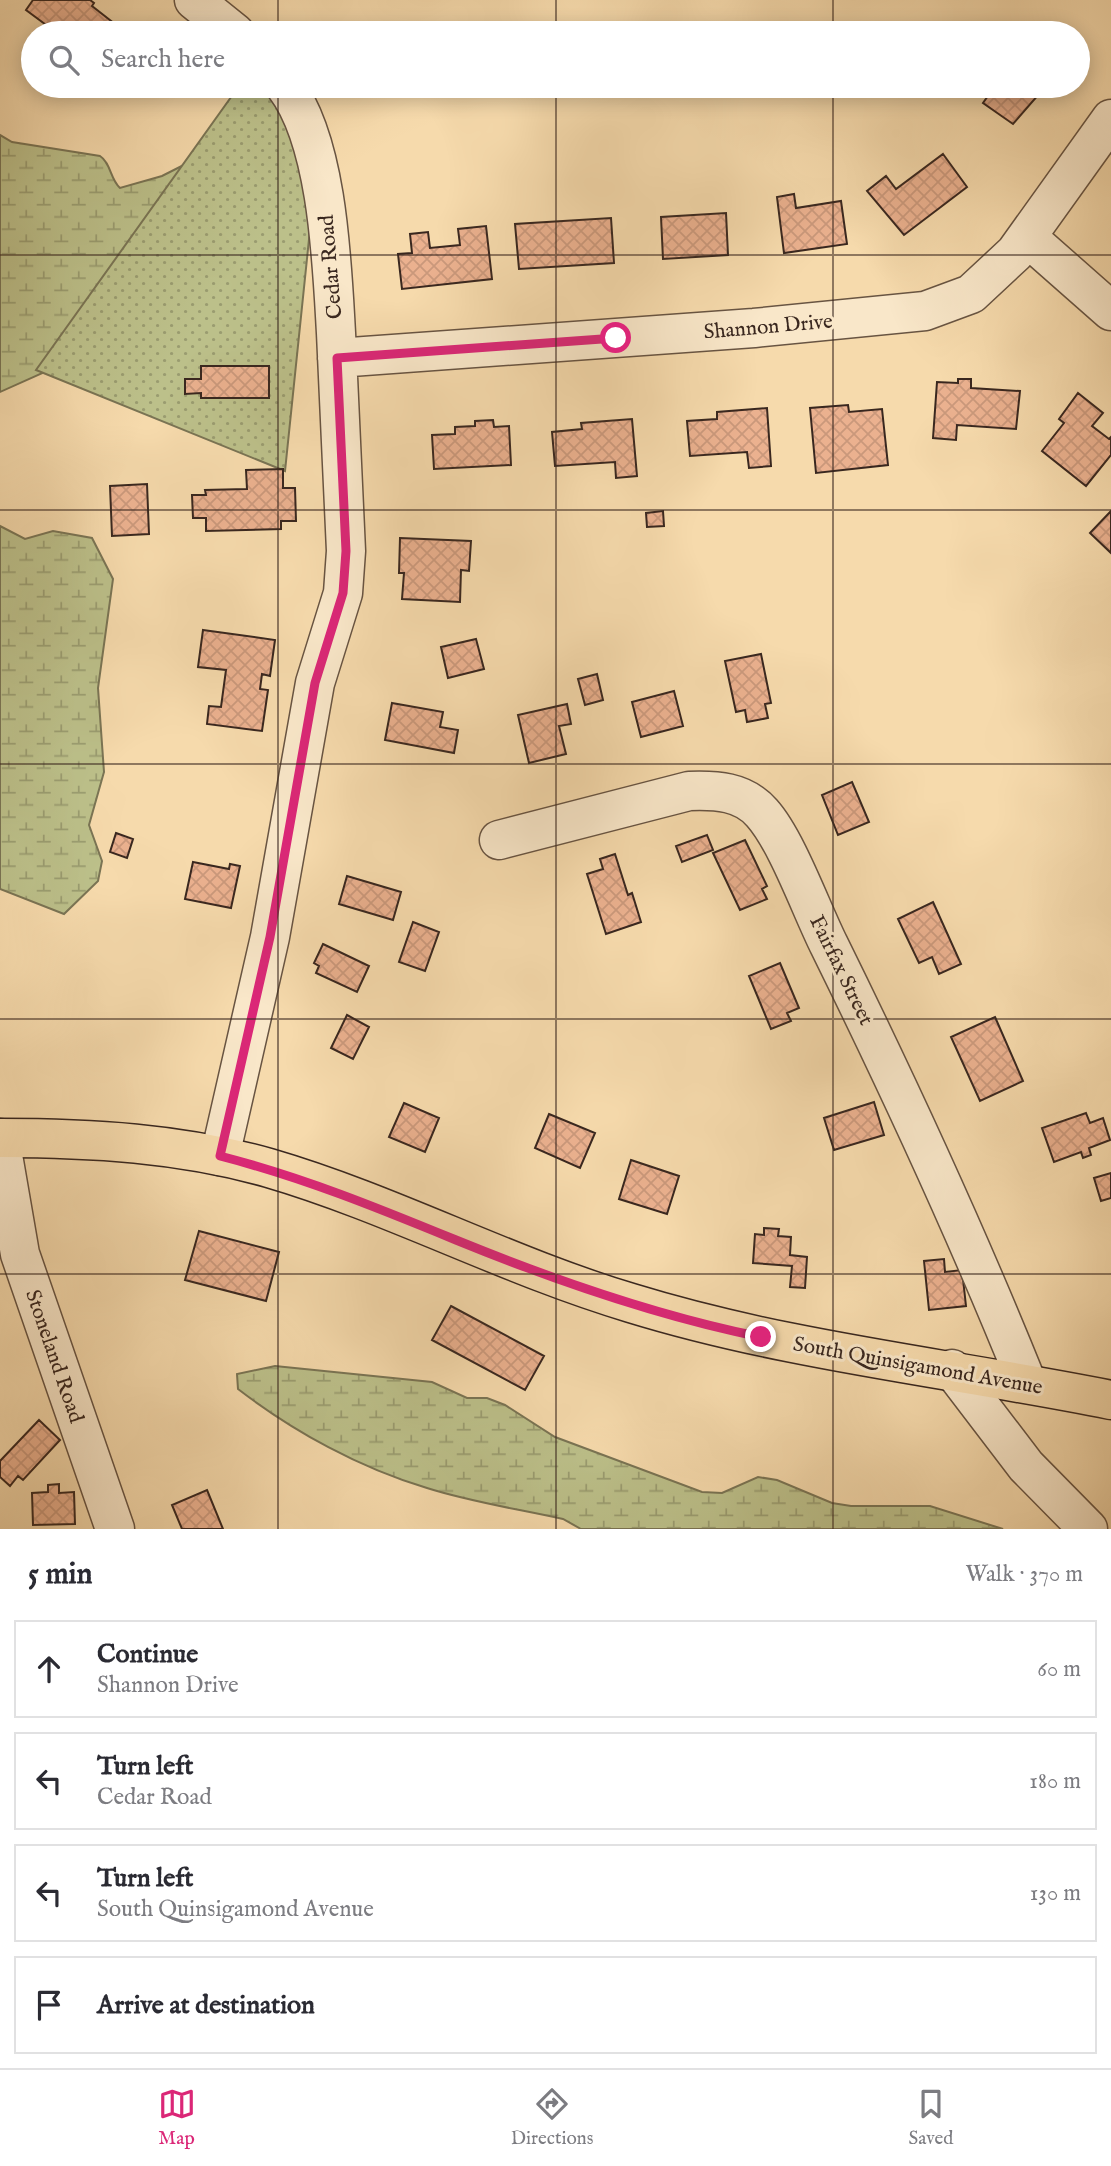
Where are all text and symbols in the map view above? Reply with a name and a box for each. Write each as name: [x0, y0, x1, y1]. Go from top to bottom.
search box: [21, 21, 1090, 98]
icon: search: [45, 41, 83, 79]
text: Search here: [101, 43, 225, 76]
street label: Cedar Road: [313, 213, 350, 320]
street label: Shannon Drive: [703, 308, 834, 347]
route start: [600, 322, 631, 353]
street label: Fairfax Street: [802, 911, 879, 1030]
street label: Stoneland Road: [18, 1286, 89, 1427]
route end: [745, 1321, 776, 1352]
street label: South Quinsigamond Avenue: [791, 1331, 1045, 1402]
text: 5 min: [28, 1556, 93, 1594]
text: Walk · 370 m: [965, 1560, 1083, 1589]
text: Continue: [97, 1638, 198, 1671]
icon: ahead: [30, 1650, 68, 1688]
text: 60 m: [1037, 1655, 1081, 1684]
text: Shannon Drive: [97, 1671, 239, 1700]
text: Turn left: [97, 1750, 194, 1783]
icon: left: [30, 1762, 68, 1800]
text: 180 m: [1029, 1767, 1081, 1796]
text: Cedar Road: [97, 1783, 212, 1812]
text: Turn left: [97, 1862, 194, 1895]
icon: left: [30, 1874, 68, 1912]
text: 130 m: [1030, 1879, 1081, 1908]
text: South Quinsigamond Avenue: [97, 1895, 374, 1924]
icon: arrive: [30, 1986, 68, 2024]
text: Arrive at destination: [97, 1989, 315, 2022]
tab: Map: [158, 2085, 196, 2151]
tab: Directions: [511, 2085, 593, 2151]
tab: Saved: [908, 2085, 953, 2151]

